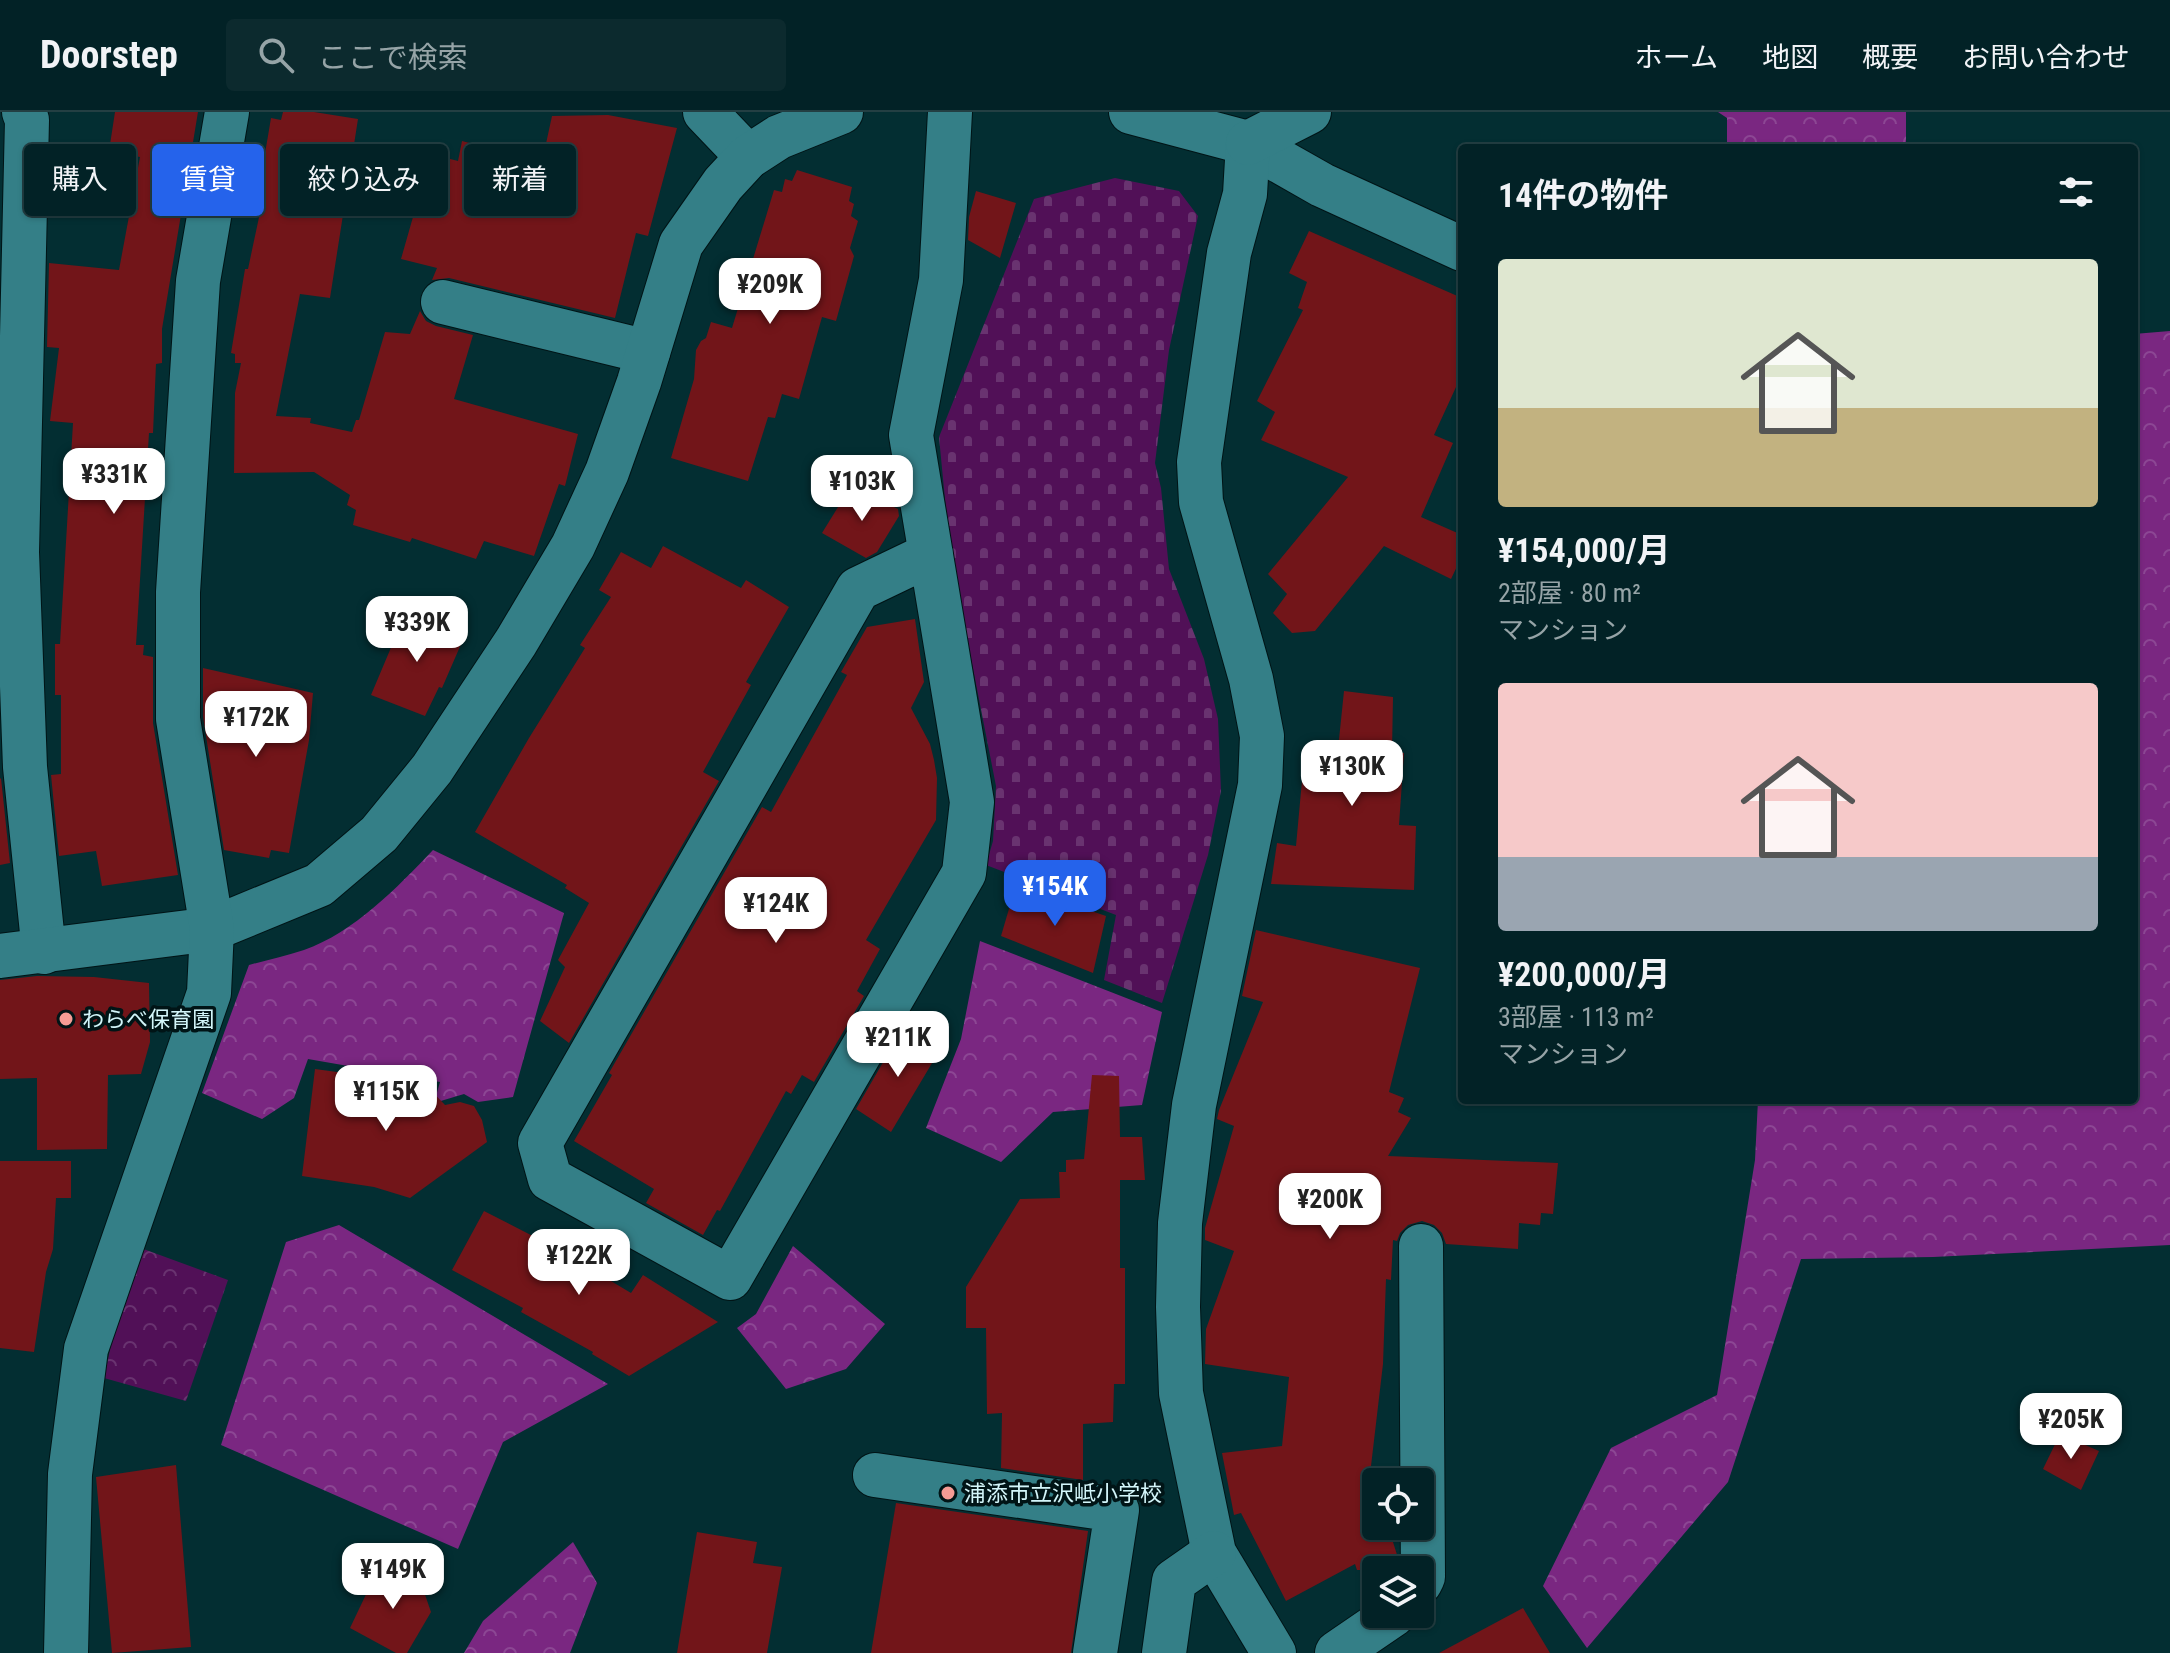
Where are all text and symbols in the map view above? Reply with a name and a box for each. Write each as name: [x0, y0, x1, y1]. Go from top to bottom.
search box: [226, 19, 786, 91]
text: Doorstep: [40, 33, 178, 77]
icon: search: [254, 33, 298, 77]
text: ここで検索: [318, 40, 468, 75]
text: ホーム: [1635, 41, 1718, 74]
text: 地図: [1762, 41, 1818, 74]
text: 概要: [1862, 41, 1918, 74]
text: お問い合わせ: [1962, 41, 2130, 74]
chip: 購入: [24, 144, 136, 216]
chip: 賃貸: [152, 144, 264, 216]
chip: 絞り込み: [280, 144, 448, 216]
chip: 新着: [464, 144, 576, 216]
icon: filters: [2054, 170, 2098, 214]
text: 14件の物件: [1498, 175, 1668, 215]
pin: ¥209K: [714, 258, 826, 326]
text: ¥209K: [737, 269, 803, 299]
icon: home: [1726, 311, 1870, 455]
pin: ¥331K: [58, 448, 170, 516]
pin: ¥103K: [806, 455, 918, 523]
text: ¥331K: [81, 459, 147, 489]
text: ¥103K: [829, 466, 895, 496]
text: ¥154,000/月: [1498, 530, 1671, 570]
text: 2部屋 · 80 m²: [1498, 578, 1641, 608]
pin: ¥339K: [361, 596, 473, 664]
text: ¥339K: [384, 607, 450, 637]
text: マンション: [1498, 615, 1628, 645]
pin: ¥172K: [200, 691, 312, 759]
text: ¥172K: [223, 702, 289, 732]
icon: home: [1726, 735, 1870, 879]
pin: ¥130K: [1296, 740, 1408, 808]
text: ¥130K: [1319, 751, 1385, 781]
pin: ¥154K: [999, 860, 1111, 928]
text: ¥154K: [1022, 871, 1088, 901]
pin: ¥124K: [720, 877, 832, 945]
text: ¥124K: [743, 888, 809, 918]
text: ¥200,000/月: [1498, 954, 1671, 994]
text: 3部屋 · 113 m²: [1498, 1002, 1654, 1032]
place label: わらべ保育園: [82, 1007, 214, 1032]
marker: わらべ保育園: [57, 1010, 75, 1028]
pin: ¥211K: [842, 1011, 954, 1079]
text: ¥211K: [865, 1022, 931, 1052]
text: マンション: [1498, 1039, 1628, 1069]
pin: ¥115K: [330, 1065, 442, 1133]
text: ¥115K: [353, 1076, 419, 1106]
pin: ¥200K: [1274, 1173, 1386, 1241]
text: ¥200K: [1297, 1184, 1363, 1214]
pin: ¥122K: [523, 1229, 635, 1297]
text: ¥122K: [546, 1240, 612, 1270]
pin: ¥205K: [2015, 1393, 2127, 1461]
text: ¥205K: [2038, 1404, 2104, 1434]
map controls: [1362, 1468, 1434, 1628]
button: locate: [1362, 1468, 1434, 1540]
place label: 浦添市立沢岻小学校: [964, 1481, 1162, 1506]
marker: 浦添市立沢岻小学校: [939, 1484, 957, 1502]
pin: ¥149K: [337, 1543, 449, 1611]
text: ¥149K: [360, 1554, 426, 1584]
button: layers: [1362, 1556, 1434, 1628]

